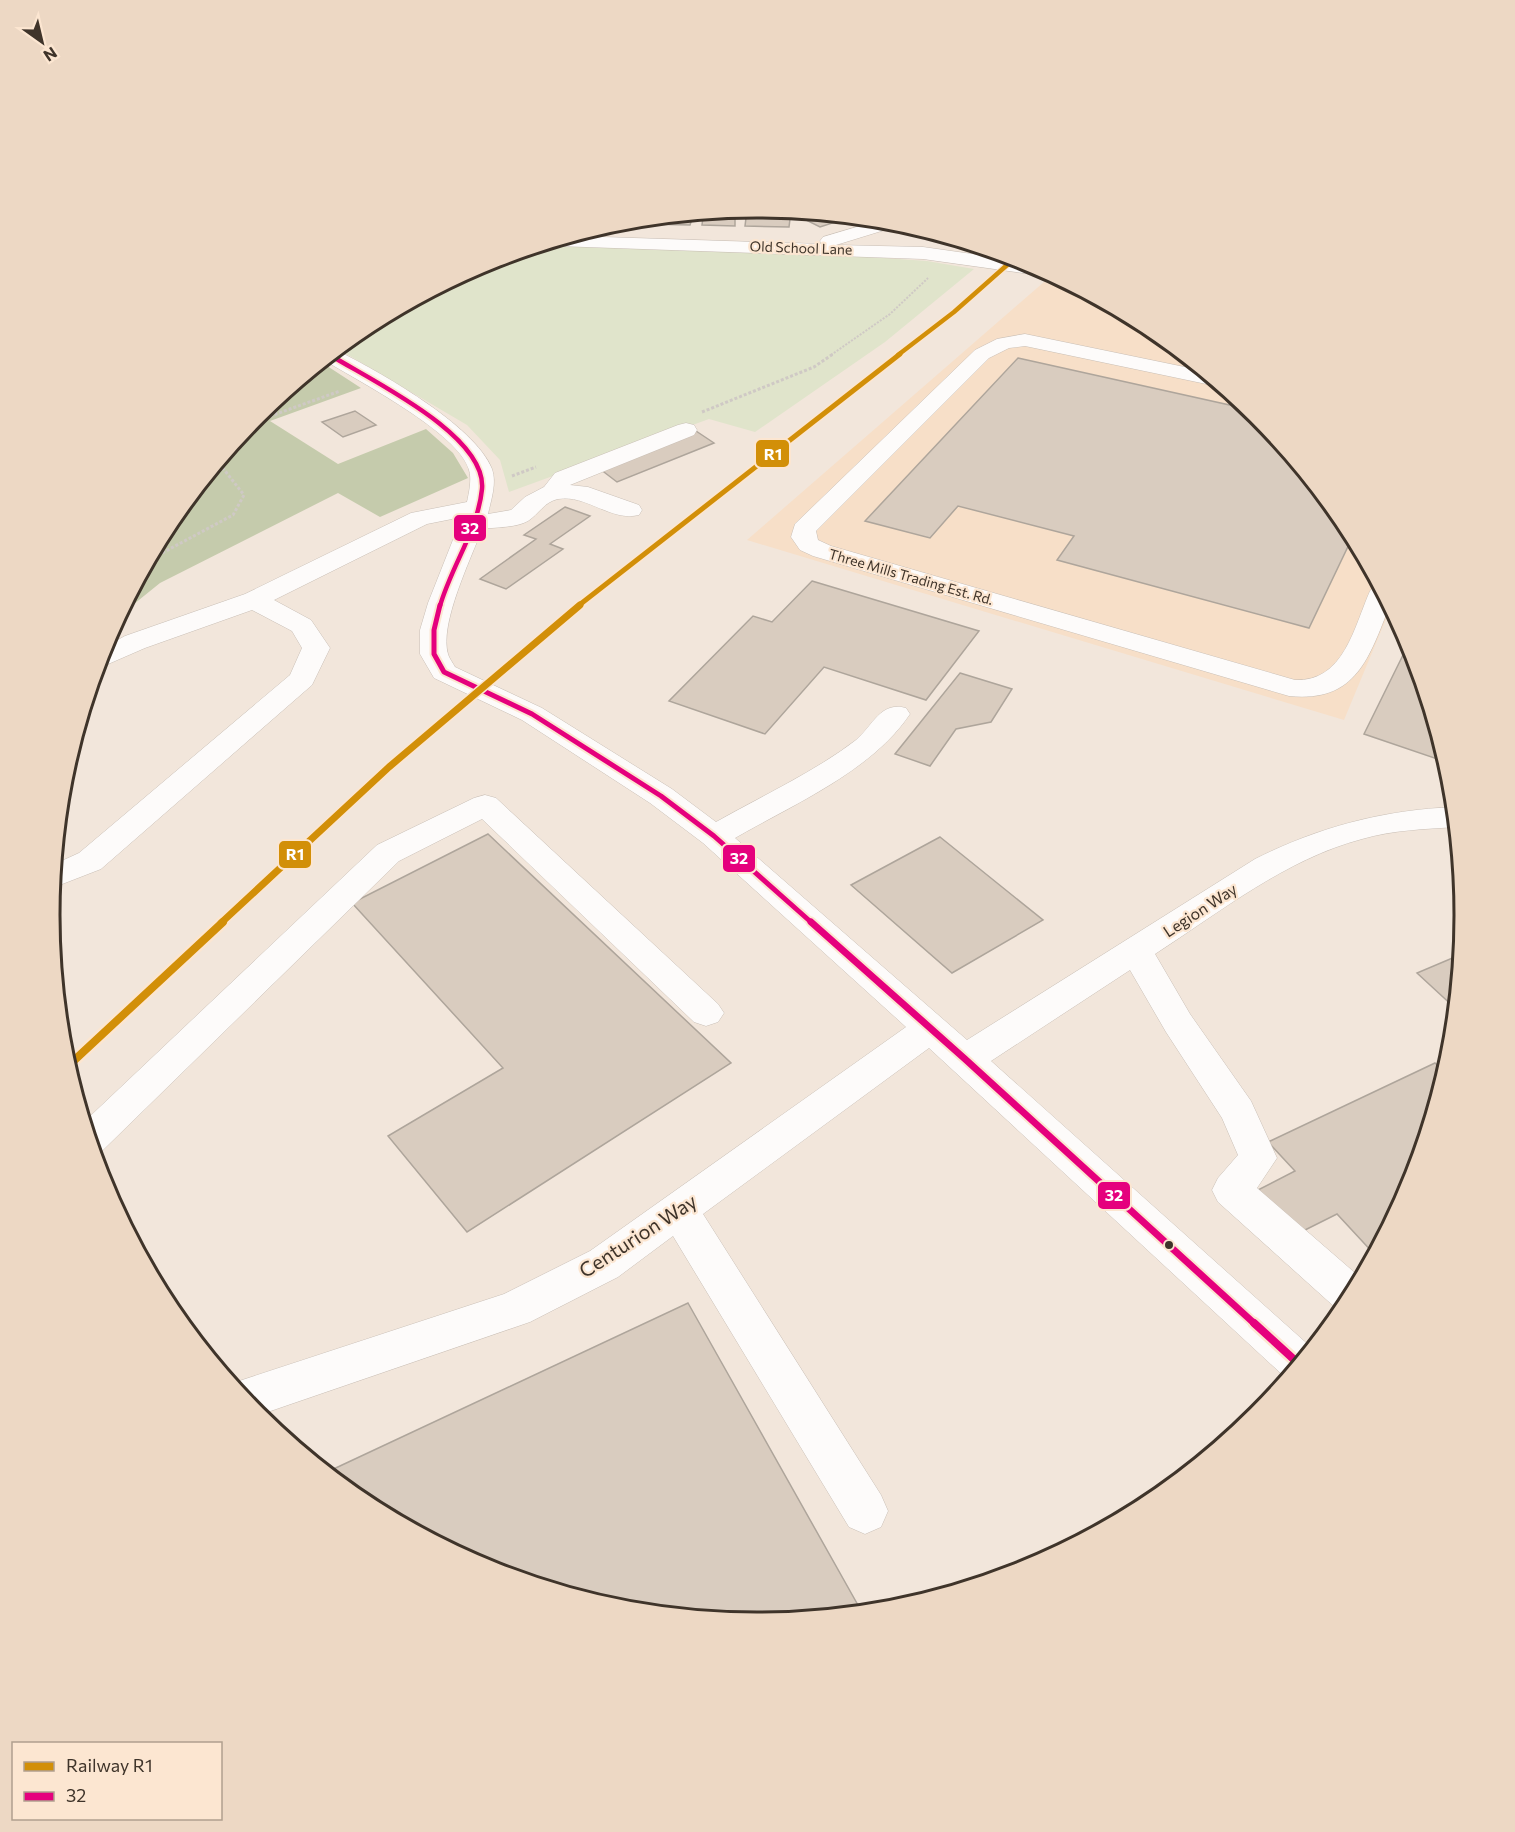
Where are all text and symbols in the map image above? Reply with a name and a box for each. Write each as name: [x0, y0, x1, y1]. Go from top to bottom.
north arrow: [12, 12, 72, 72]
text: N: [40, 44, 61, 66]
street label: Old School Lane: [749, 237, 853, 258]
line badge: R1: [755, 439, 790, 468]
text: R1: [764, 444, 782, 463]
line badge: 32: [453, 514, 487, 542]
text: 32: [461, 518, 479, 537]
street label: Three Mills Trading Est. Rd.: [827, 545, 995, 608]
line badge: R1: [278, 840, 312, 869]
text: R1: [286, 844, 304, 863]
line badge: 32: [722, 844, 756, 873]
text: 32: [730, 848, 748, 867]
street label: Legion Way: [1159, 879, 1240, 940]
line badge: 32: [1097, 1181, 1131, 1210]
text: 32: [1105, 1185, 1123, 1204]
street label: Centurion Way: [574, 1188, 701, 1282]
unlabelled marker: [1163, 1239, 1175, 1251]
legend: [12, 1742, 222, 1820]
text: Railway R1: [66, 1754, 153, 1776]
text: 32: [66, 1784, 86, 1806]

